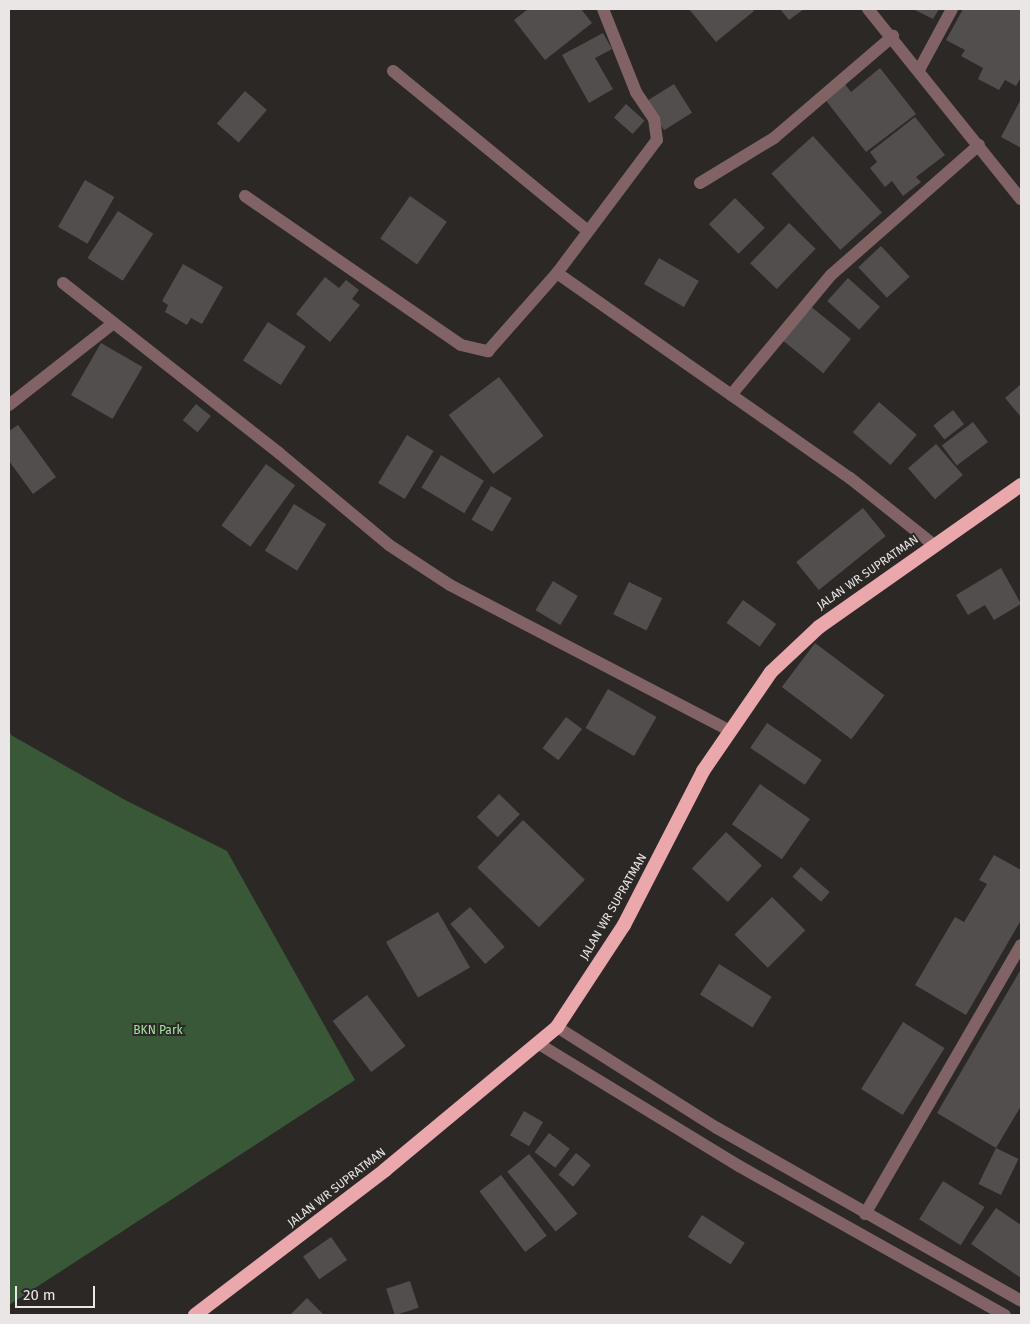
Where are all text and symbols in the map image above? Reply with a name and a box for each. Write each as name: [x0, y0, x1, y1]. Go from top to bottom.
street label: JALAN WR SUPRATMAN: [815, 533, 921, 613]
street label: JALAN WR SUPRATMAN: [578, 851, 650, 963]
park label: BKN Park: [133, 1024, 183, 1038]
street label: JALAN WR SUPRATMAN: [285, 1145, 389, 1231]
scale bar: [18, 1276, 98, 1308]
text: 20 m: [23, 1286, 56, 1304]

